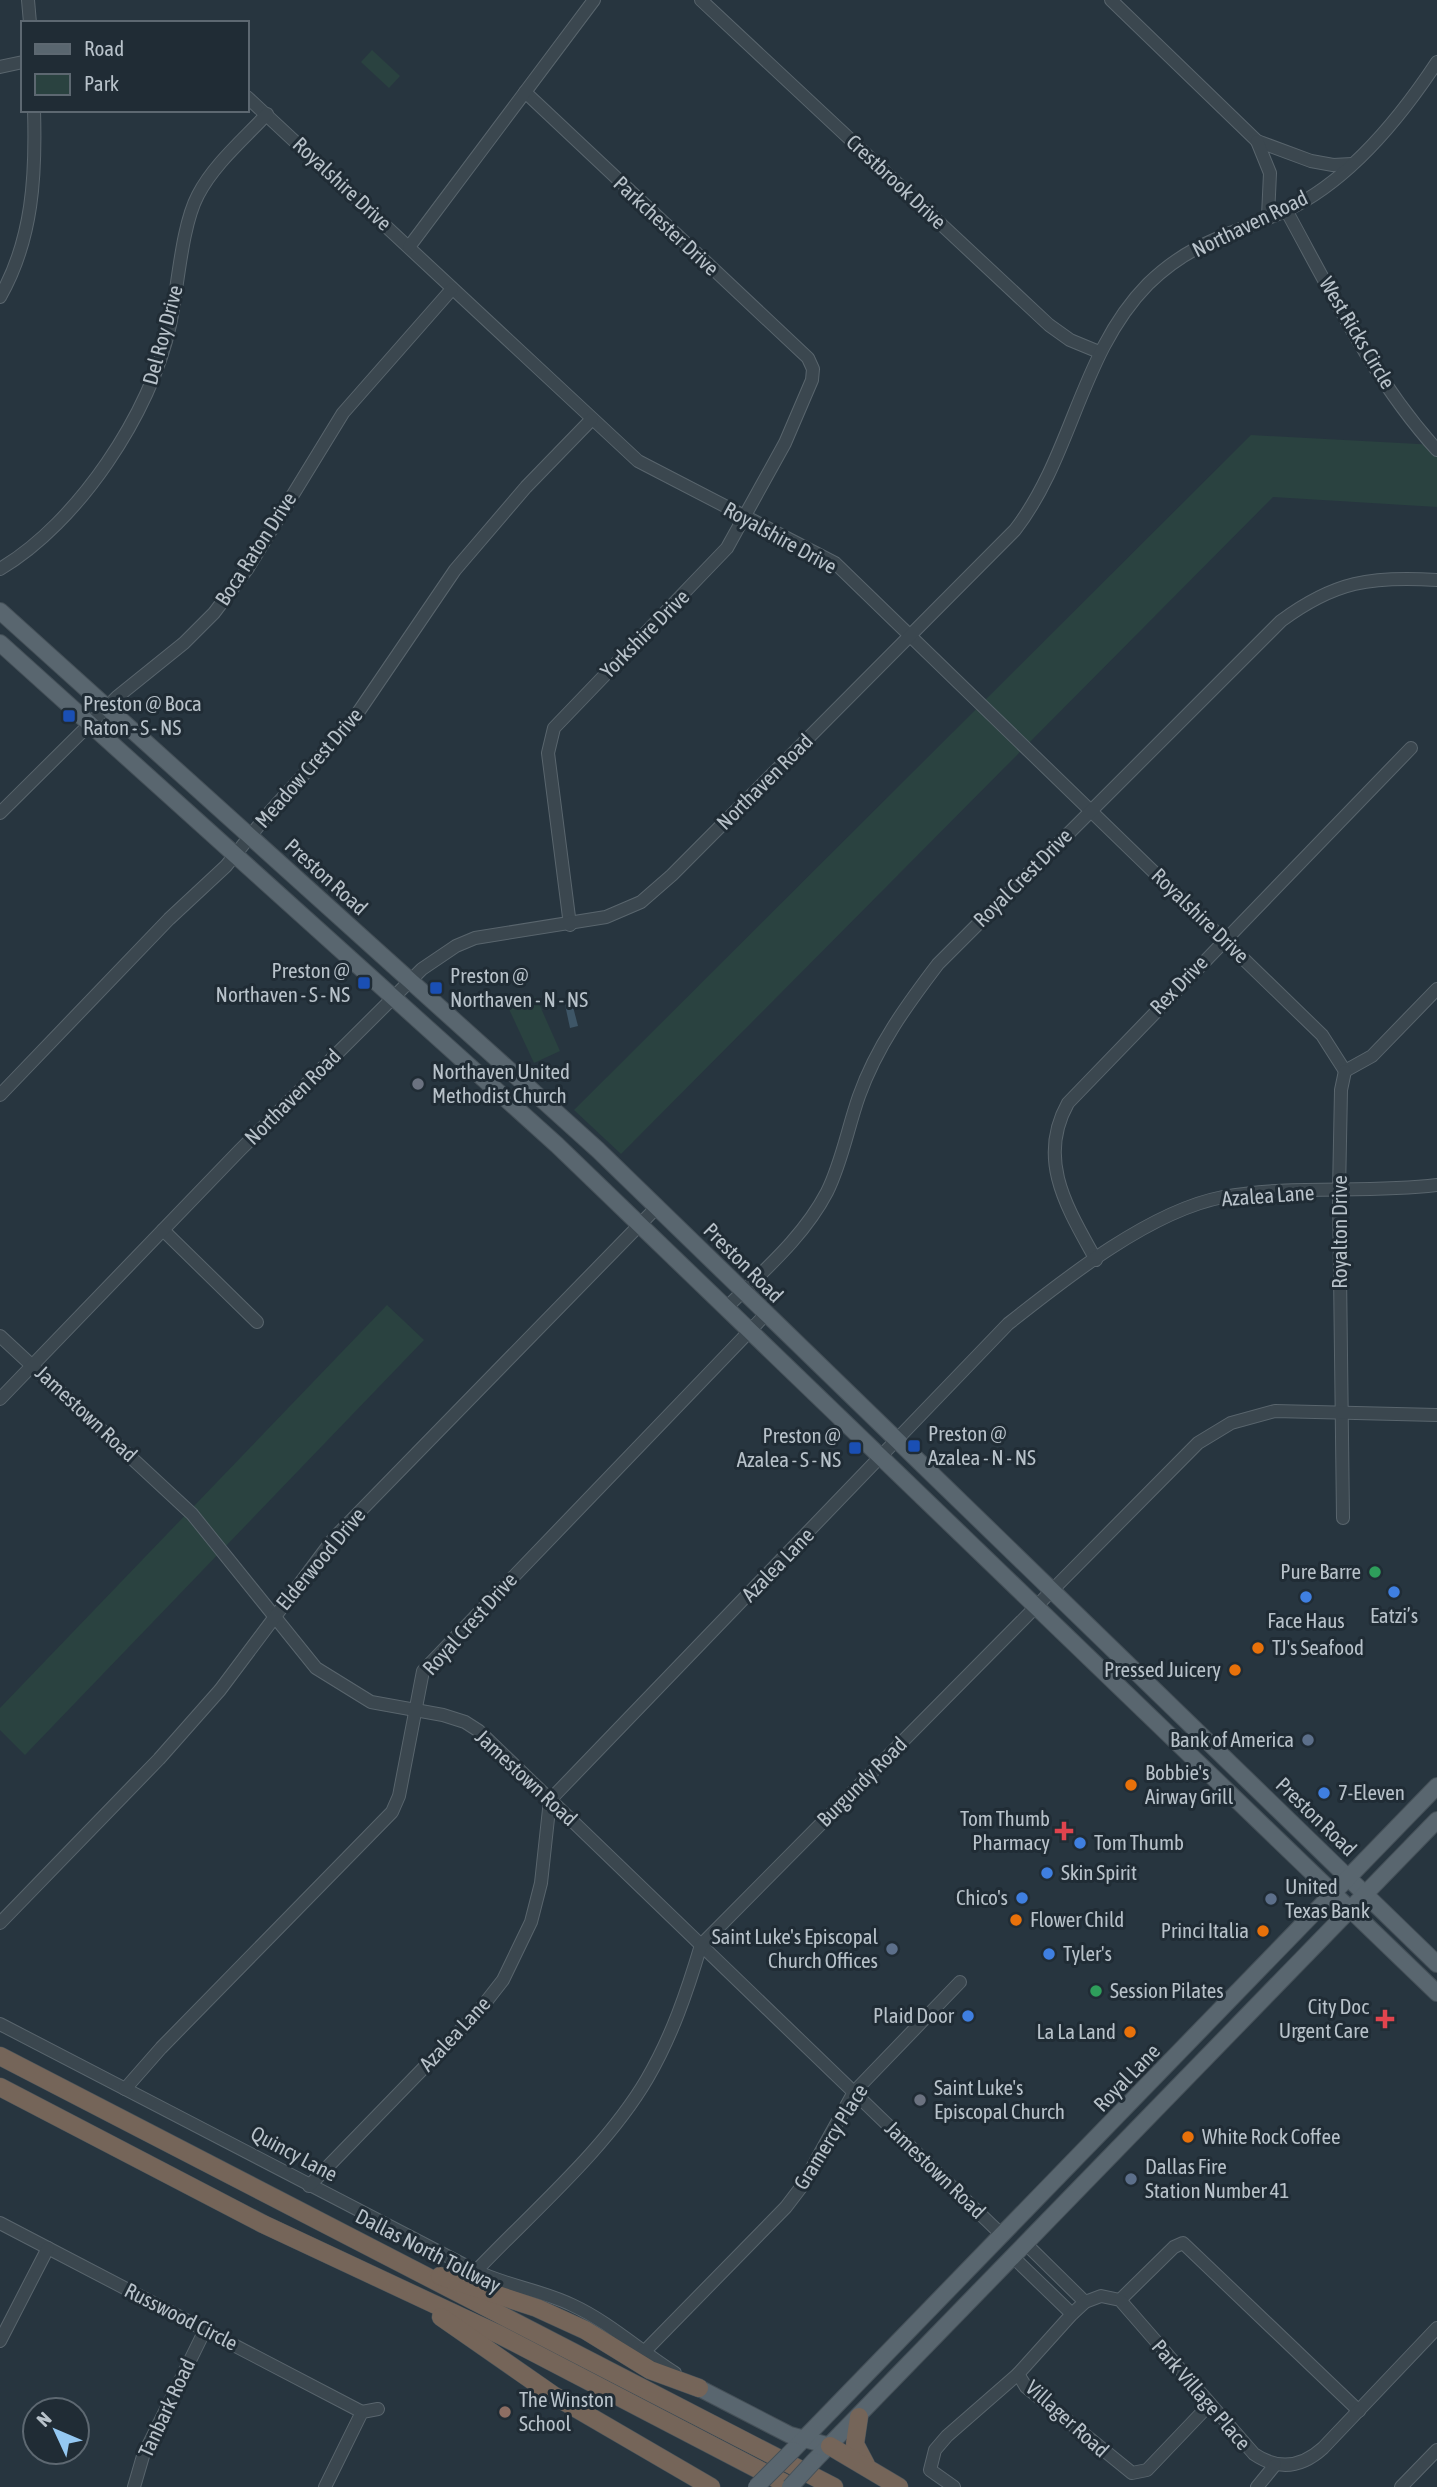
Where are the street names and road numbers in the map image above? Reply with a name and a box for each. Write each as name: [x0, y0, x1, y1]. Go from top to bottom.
street label: Crestbrook Drive: [842, 129, 951, 233]
street label: Royalshire Drive: [289, 132, 397, 235]
street label: Parkchester Drive: [609, 171, 724, 280]
street label: Northaven Road: [1188, 185, 1311, 261]
street label: West Ricks Circle: [1315, 272, 1401, 393]
street label: Del Roy Drive: [137, 282, 187, 387]
street label: Boca Raton Drive: [210, 487, 301, 610]
street label: Royalshire Drive: [720, 496, 841, 578]
street label: Yorkshire Drive: [595, 584, 694, 683]
street label: Meadow Crest Drive: [250, 703, 367, 832]
street label: Northaven Road: [711, 728, 817, 834]
street label: Royal Crest Drive: [968, 823, 1076, 931]
street label: Preston Road: [281, 833, 373, 919]
street label: Royalshire Drive: [1147, 863, 1254, 968]
street label: Rex Drive: [1145, 950, 1212, 1019]
street label: Northaven Road: [239, 1043, 345, 1149]
street label: Royalton Drive: [1327, 1175, 1351, 1289]
street label: Azalea Lane: [1221, 1180, 1315, 1210]
street label: Preston Road: [699, 1218, 788, 1307]
street label: Jamestown Road: [31, 1360, 142, 1466]
street label: Elderwood Drive: [271, 1503, 370, 1614]
street label: Azalea Lane: [736, 1523, 818, 1606]
street label: Royal Crest Drive: [417, 1567, 521, 1679]
street label: Jamestown Road: [471, 1724, 582, 1830]
street label: Burgundy Road: [812, 1732, 911, 1831]
street label: Preston Road: [1272, 1772, 1362, 1860]
street label: Azalea Lane: [414, 1991, 495, 2075]
street label: Royal Lane: [1088, 2039, 1164, 2116]
street label: Gramercy Place: [788, 2079, 872, 2194]
street label: Jamestown Road: [881, 2116, 991, 2223]
street label: Quincy Lane: [247, 2120, 342, 2186]
street label: Dallas North Tollway: [352, 2203, 505, 2297]
street label: Russwood Circle: [121, 2277, 242, 2355]
street label: Park Village Place: [1147, 2334, 1256, 2454]
street label: Tanbark Road: [133, 2355, 199, 2461]
street label: Villager Road: [1021, 2375, 1114, 2462]

